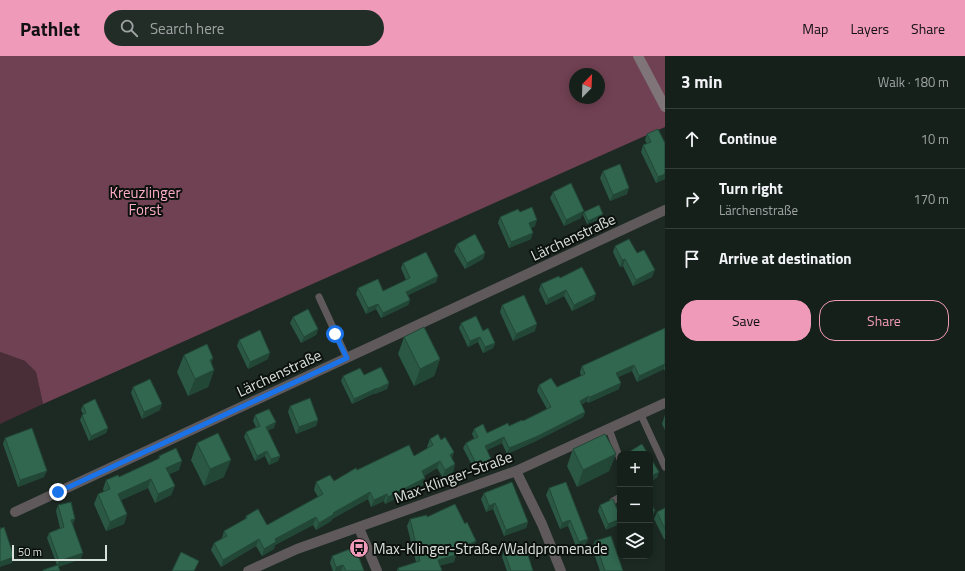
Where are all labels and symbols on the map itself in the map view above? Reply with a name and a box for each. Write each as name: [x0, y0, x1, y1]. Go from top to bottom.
north arrow: [569, 68, 605, 104]
park label: Kreuzlinger Forst: [109, 181, 181, 221]
street label: Lärchenstraße: [527, 207, 619, 267]
route start: [326, 325, 344, 343]
street label: Lärchenstraße: [233, 343, 325, 403]
street label: Max-Klinger-Straße: [391, 445, 515, 509]
route end: [49, 483, 67, 501]
bus stop icon: Max-Klinger-Straße/Waldpromenade: [348, 537, 370, 559]
place label: Max-Klinger-Straße/Waldpromenade: [373, 537, 608, 560]
scale bar: [12, 543, 107, 562]

